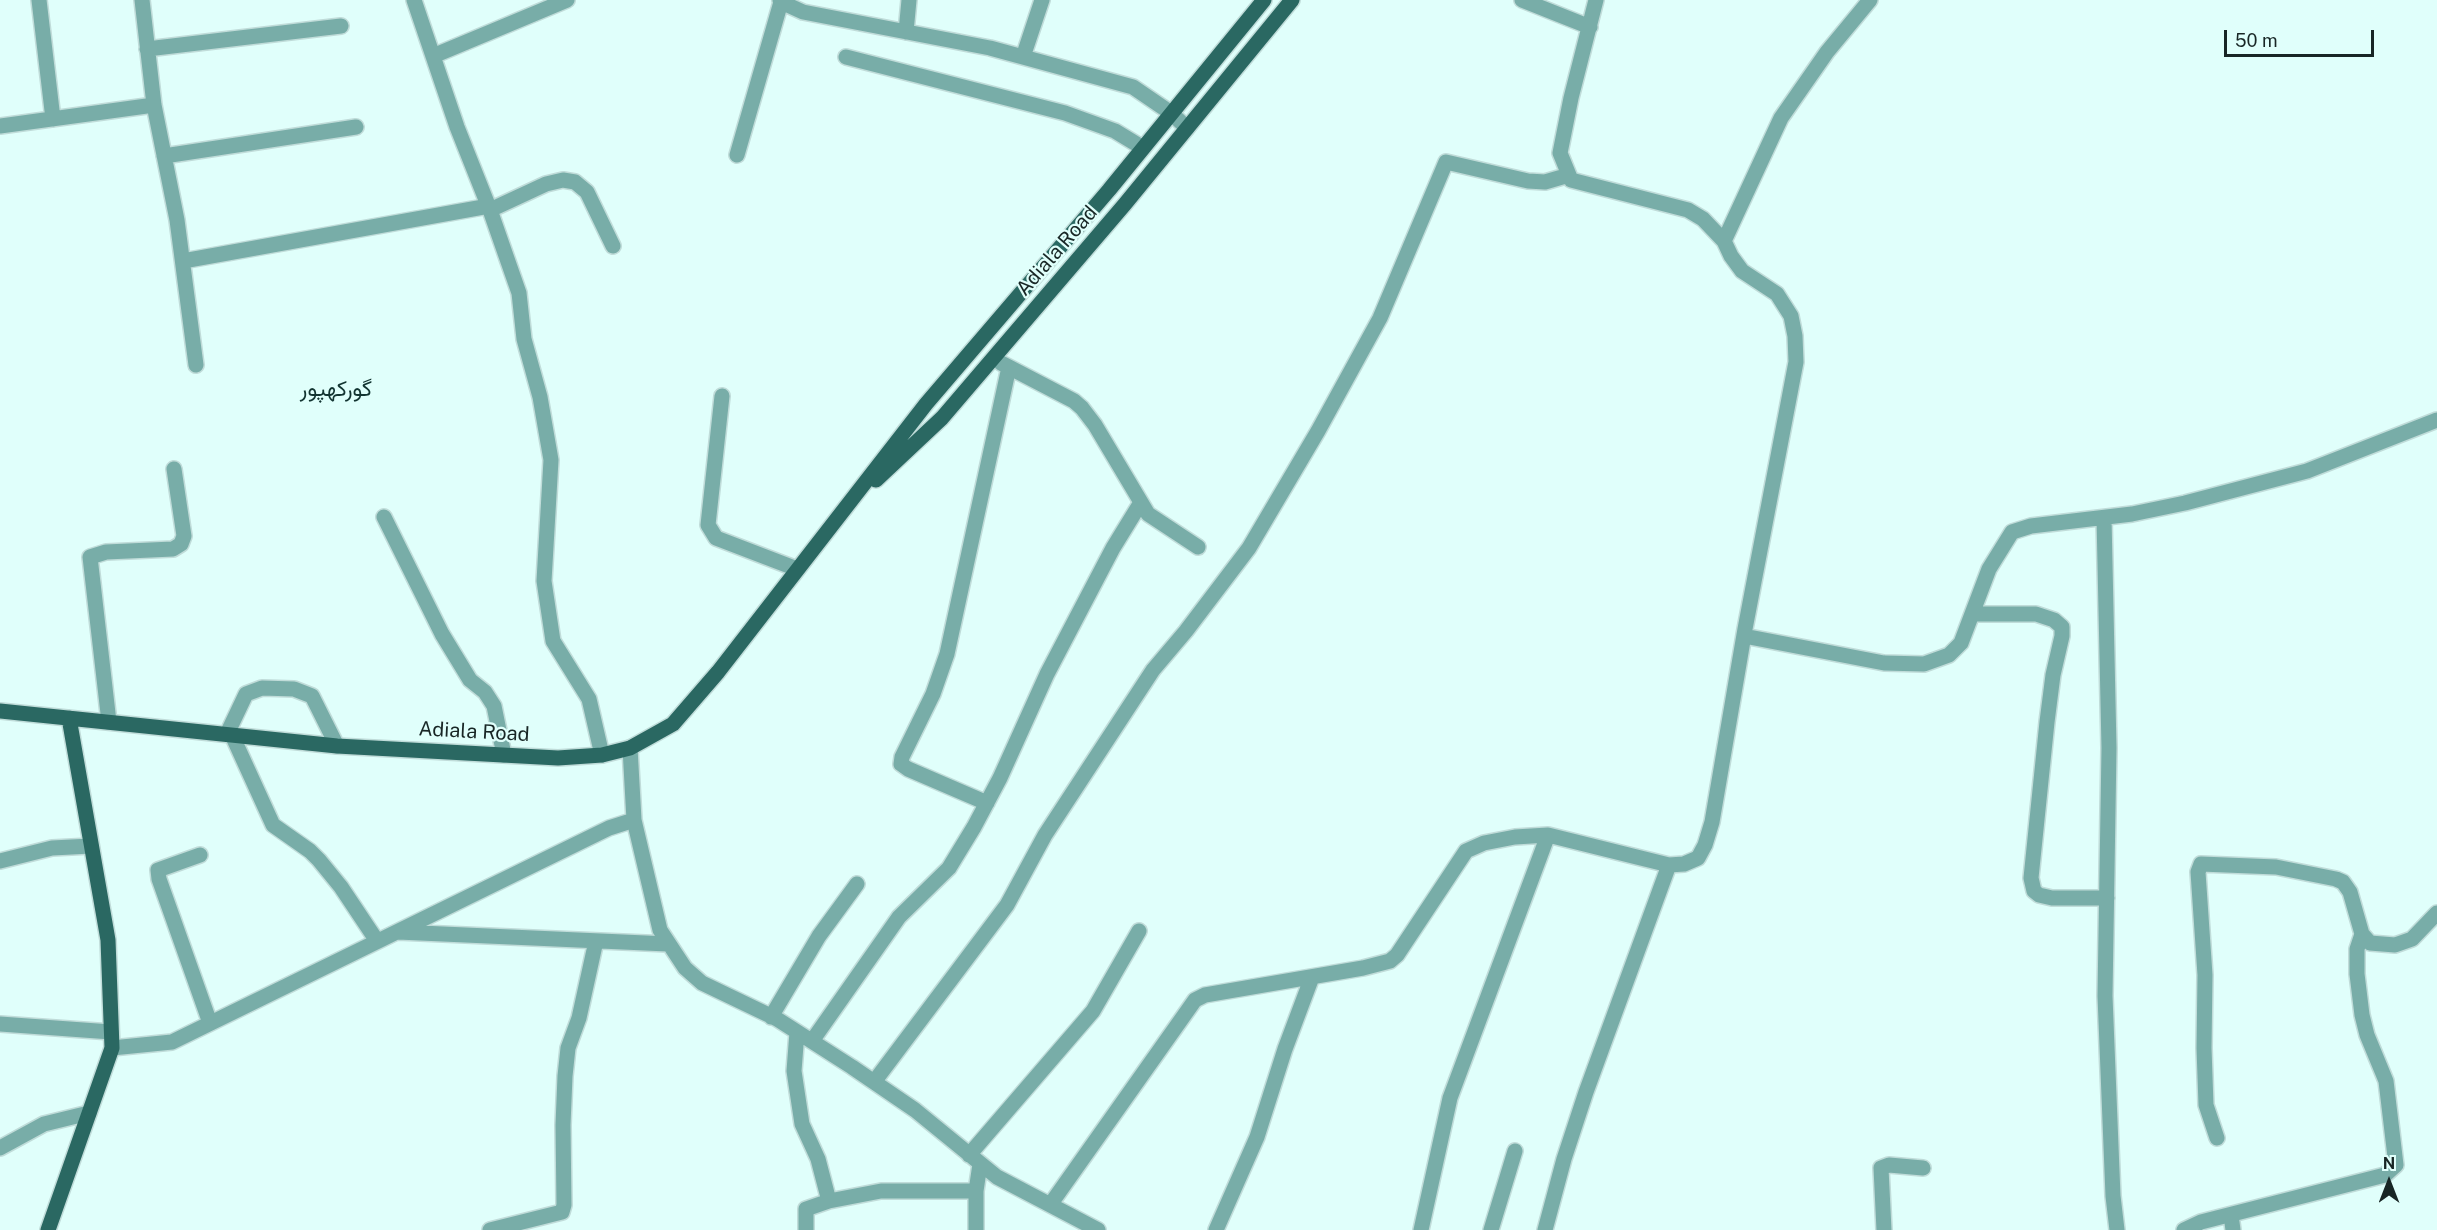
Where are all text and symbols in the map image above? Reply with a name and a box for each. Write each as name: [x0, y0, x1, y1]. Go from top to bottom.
scale bar: [2227, 18, 2377, 56]
text: 50 m: [2235, 30, 2278, 51]
street label: Adiala Road: [1011, 201, 1103, 301]
district label: گورکھپور: [300, 376, 372, 402]
street label: Adiala Road: [418, 717, 530, 747]
north arrow: [2359, 1152, 2419, 1212]
text: N: [2383, 1154, 2395, 1173]

